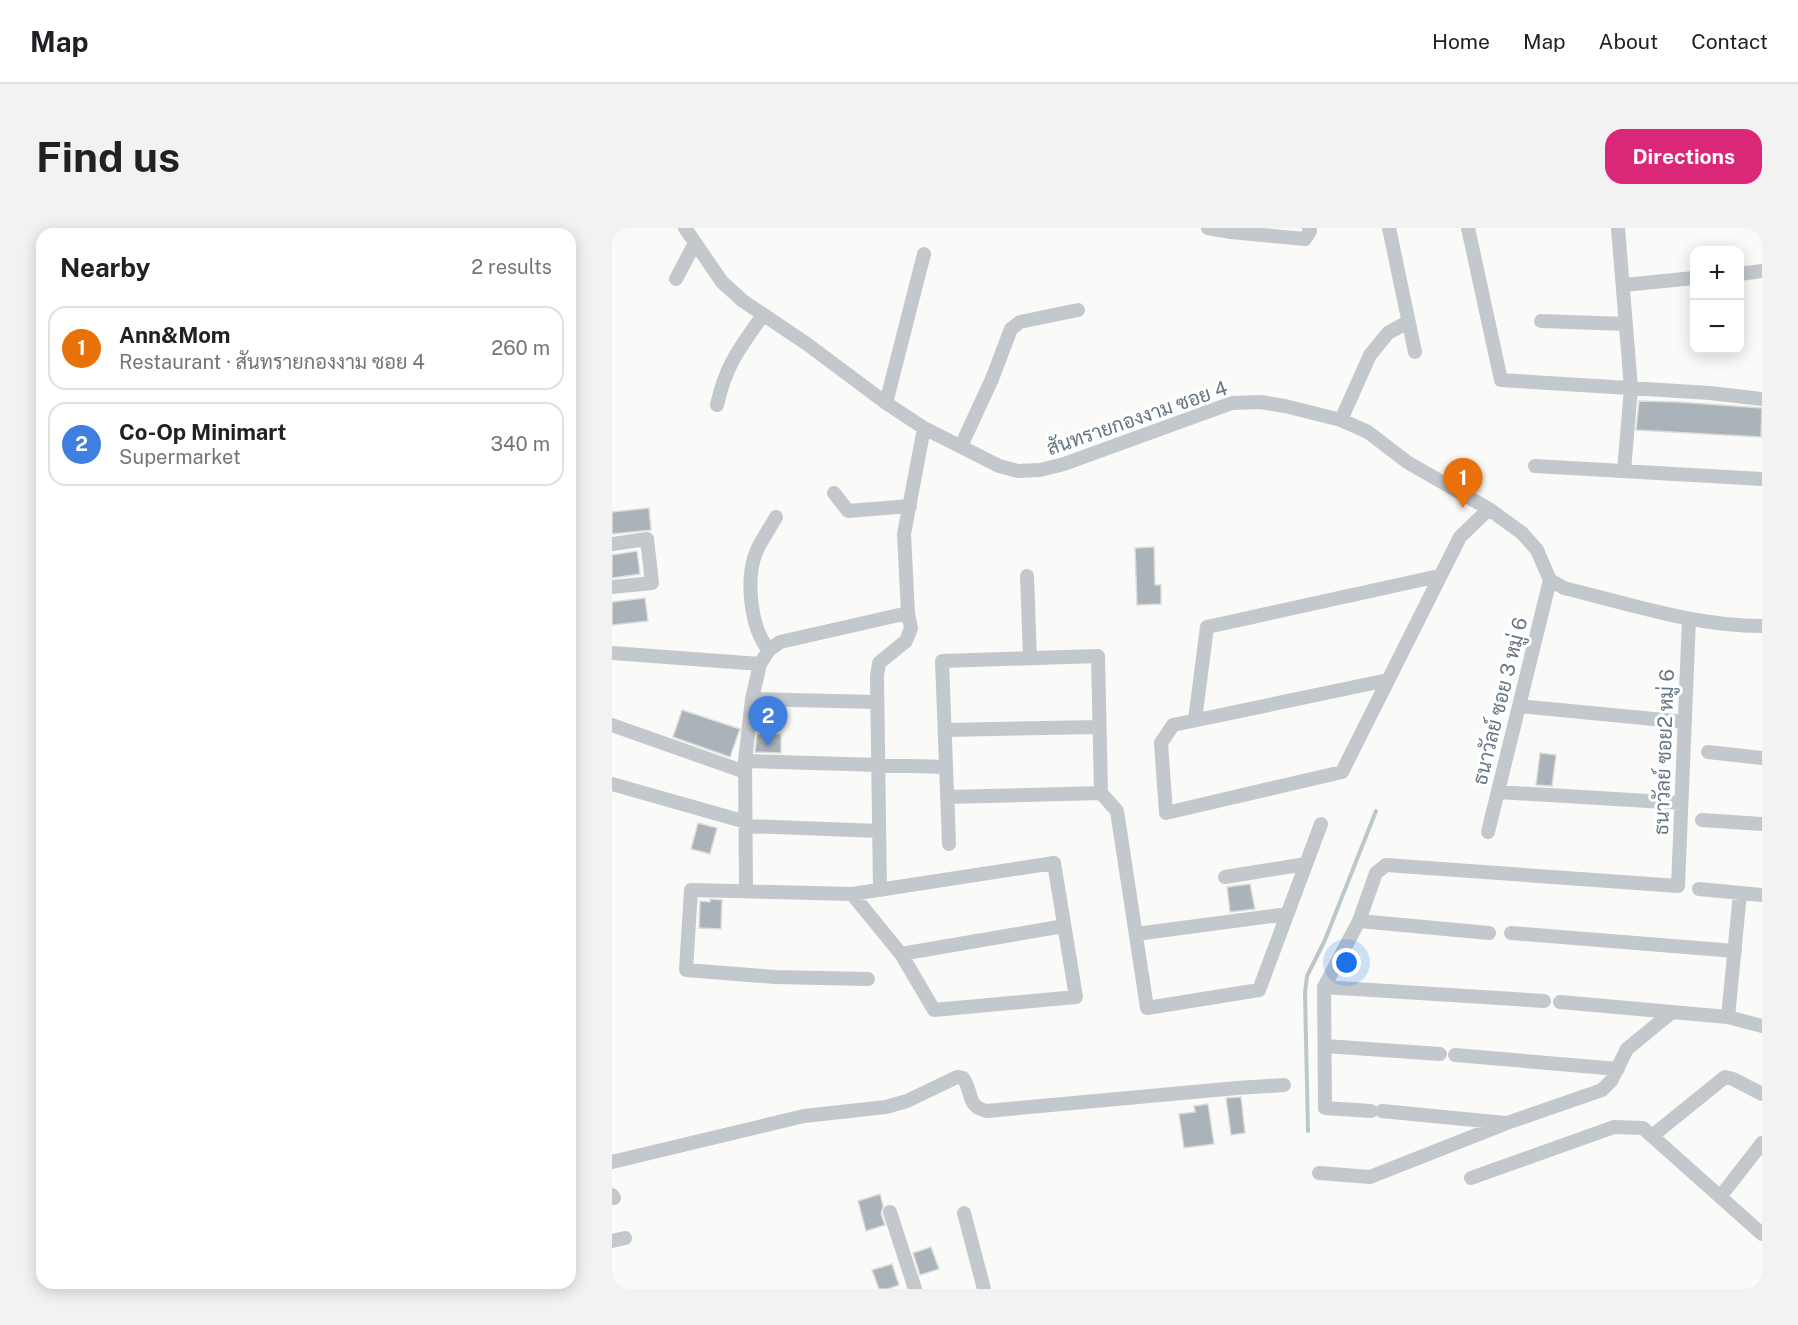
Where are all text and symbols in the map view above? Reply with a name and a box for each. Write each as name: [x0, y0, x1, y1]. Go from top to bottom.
text: Map: [30, 25, 89, 58]
text: Home: [1432, 29, 1490, 54]
text: Map: [1523, 29, 1566, 54]
text: About: [1599, 29, 1658, 54]
text: Contact: [1691, 29, 1768, 54]
button: Directions: [1605, 129, 1762, 184]
text: Find us: [36, 132, 180, 181]
map controls: [1690, 246, 1744, 354]
button: +: [1690, 246, 1744, 300]
text: Nearby: [60, 252, 150, 283]
text: 2 results: [471, 255, 552, 279]
button: −: [1690, 300, 1744, 354]
text: Ann&Mom: [119, 322, 231, 348]
text: 1: [77, 336, 86, 360]
text: 260 m: [491, 336, 550, 360]
text: Restaurant · สันทรายกองงาม ซอย 4: [119, 350, 425, 374]
street label: สันทรายกองงาม ซอย 4: [1044, 376, 1230, 460]
text: Co-Op Minimart: [119, 419, 286, 445]
text: 2: [75, 432, 88, 456]
text: 340 m: [490, 432, 550, 456]
text: Supermarket: [119, 445, 241, 469]
pin: 1: [1444, 458, 1482, 508]
street label: ธนาวัลย์ ซอย 3 หมู่ 6: [1466, 614, 1535, 788]
street label: ธนาวัลย์ ซอย2 หมู่ 6: [1647, 669, 1682, 835]
pin: 2: [748, 696, 788, 746]
your location: [1332, 948, 1361, 977]

